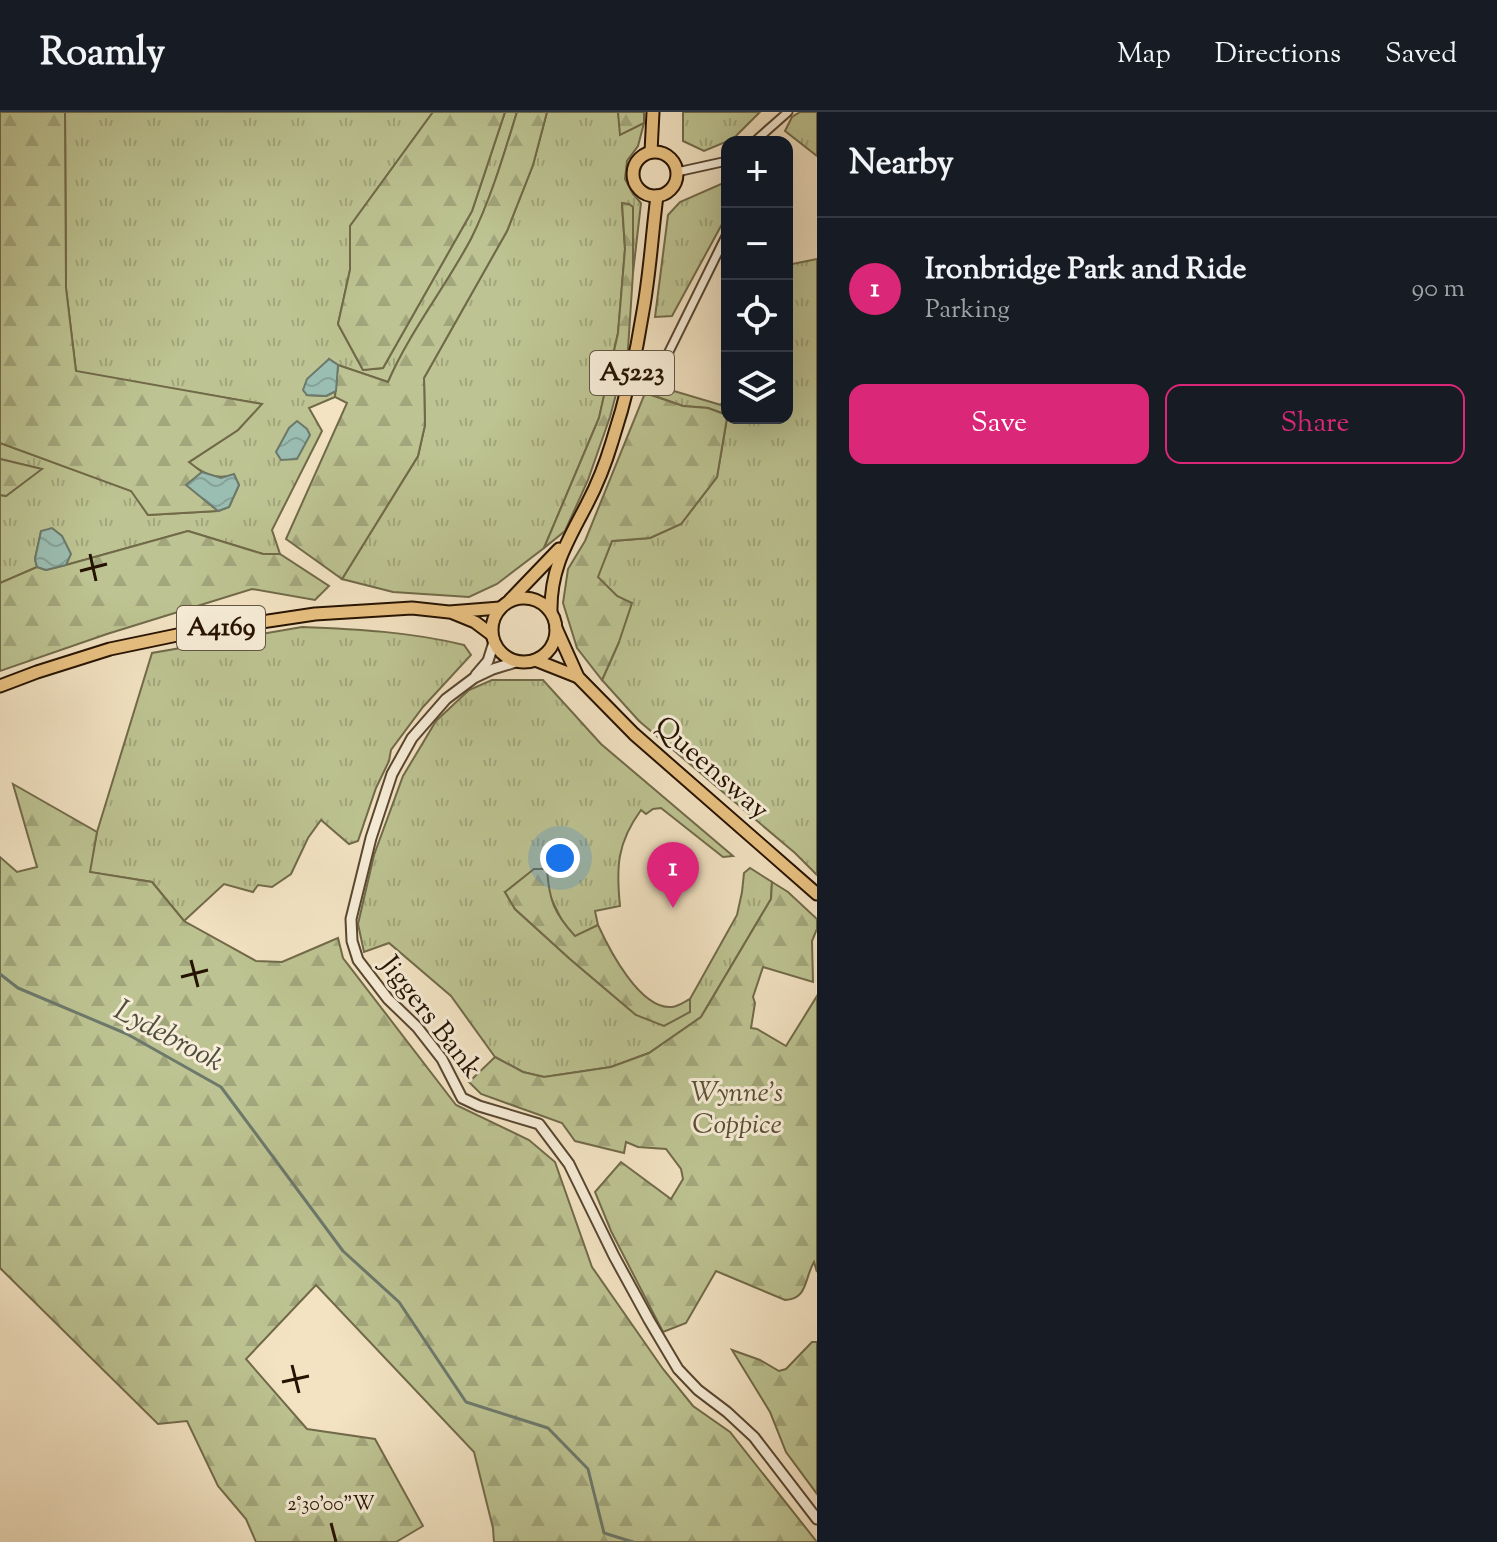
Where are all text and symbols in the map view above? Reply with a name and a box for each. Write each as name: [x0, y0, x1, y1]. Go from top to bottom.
text: Roamly: [40, 28, 165, 82]
text: Map: [1117, 35, 1171, 75]
text: Directions: [1215, 35, 1341, 75]
text: Saved: [1385, 35, 1457, 75]
map controls: [721, 136, 793, 424]
button: +: [721, 136, 793, 208]
text: Nearby: [849, 140, 954, 189]
button: −: [721, 208, 793, 280]
text: Ironbridge Park and Ride: [925, 249, 1246, 292]
text: 1: [871, 271, 879, 308]
text: 90 m: [1412, 271, 1465, 308]
button: locate: [721, 280, 793, 352]
text: Parking: [925, 292, 1010, 329]
road number: A5223: [590, 351, 674, 395]
button: layers: [721, 352, 793, 424]
button: Save: [849, 384, 1149, 464]
button: Share: [1165, 384, 1465, 464]
road number: A4169: [177, 606, 265, 650]
street label: Queensway: [645, 708, 777, 830]
your location: [540, 838, 580, 878]
pin: 1: [647, 842, 699, 908]
street label: Jiggers Bank: [368, 947, 491, 1088]
water label: Lydebrook: [105, 990, 231, 1084]
park label: Wynne's Coppice: [691, 1074, 783, 1146]
text: 2°30'00"W: [287, 1491, 375, 1520]

